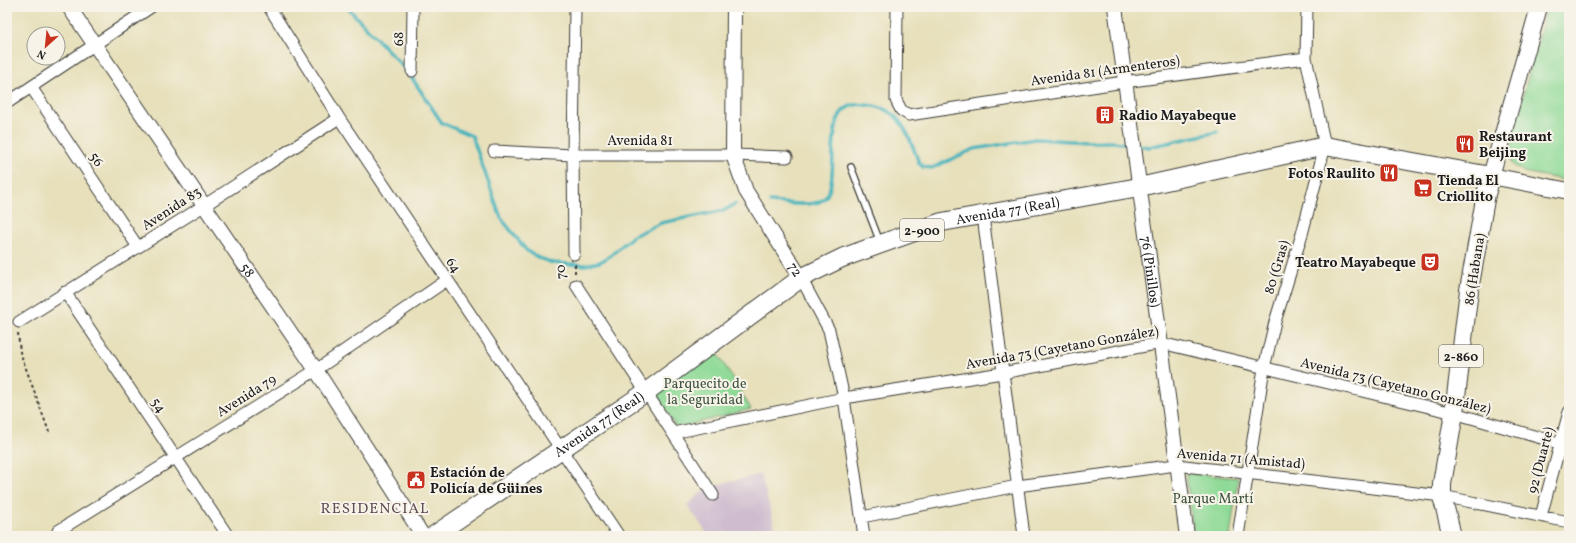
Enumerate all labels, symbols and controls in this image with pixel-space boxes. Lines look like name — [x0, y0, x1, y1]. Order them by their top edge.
north arrow — [26, 26, 66, 66]
street label: 68 — [390, 32, 409, 46]
text: N — [35, 45, 49, 62]
street label: Avenida 81 (Armenteros) — [1029, 52, 1181, 91]
building icon: Radio Mayabeque — [1094, 104, 1116, 126]
place label: Radio Mayabeque — [1119, 107, 1236, 126]
place label: Restaurant Beijing — [1479, 128, 1552, 163]
street label: Avenida 81 — [607, 132, 673, 151]
restaurant icon: Restaurant Beijing — [1454, 133, 1476, 155]
street label: 56 — [84, 149, 107, 171]
restaurant icon: Fotos Raulito — [1378, 162, 1400, 184]
place label: Fotos Raulito — [1288, 165, 1375, 184]
place label: Tienda El Criollito — [1437, 172, 1499, 207]
supermarket icon: Tienda El Criollito — [1412, 177, 1434, 199]
street label: Avenida 83 — [138, 183, 205, 236]
street label: Avenida 77 (Real) — [955, 193, 1061, 230]
road number: 2-900 — [900, 219, 944, 241]
street label: 86 (Habana) — [1460, 232, 1491, 307]
street label: 76 (Pinillos) — [1135, 235, 1164, 309]
street label: 80 (Gras) — [1260, 238, 1295, 297]
theatre icon: Teatro Mayabeque — [1419, 251, 1441, 273]
street label: 64 — [441, 254, 465, 277]
place label: Teatro Mayabeque — [1295, 254, 1416, 273]
street label: 72 — [782, 259, 806, 281]
street label: 58 — [235, 260, 258, 282]
street label: 70 — [552, 264, 571, 280]
street label: Avenida 73 (Cayetano González) — [964, 322, 1160, 375]
road number: 2-860 — [1439, 345, 1483, 367]
street label: Avenida 73 (Cayetano González) — [1298, 354, 1493, 419]
street label: Avenida 79 — [213, 370, 280, 422]
park label: Parquecito de la Seguridad — [663, 375, 747, 410]
street label: Avenida 77 (Real) — [551, 388, 648, 462]
street label: 54 — [146, 394, 170, 417]
street label: 92 (Duarte) — [1523, 425, 1559, 496]
street label: Avenida 71 (Amistad) — [1176, 444, 1306, 475]
place label: Estación de Policía de Güines — [430, 464, 543, 499]
public building icon: Estación de Policía de Güines — [405, 469, 427, 491]
park label: Parque Martí — [1173, 490, 1254, 509]
district label: RESIDENCIAL — [320, 499, 430, 520]

